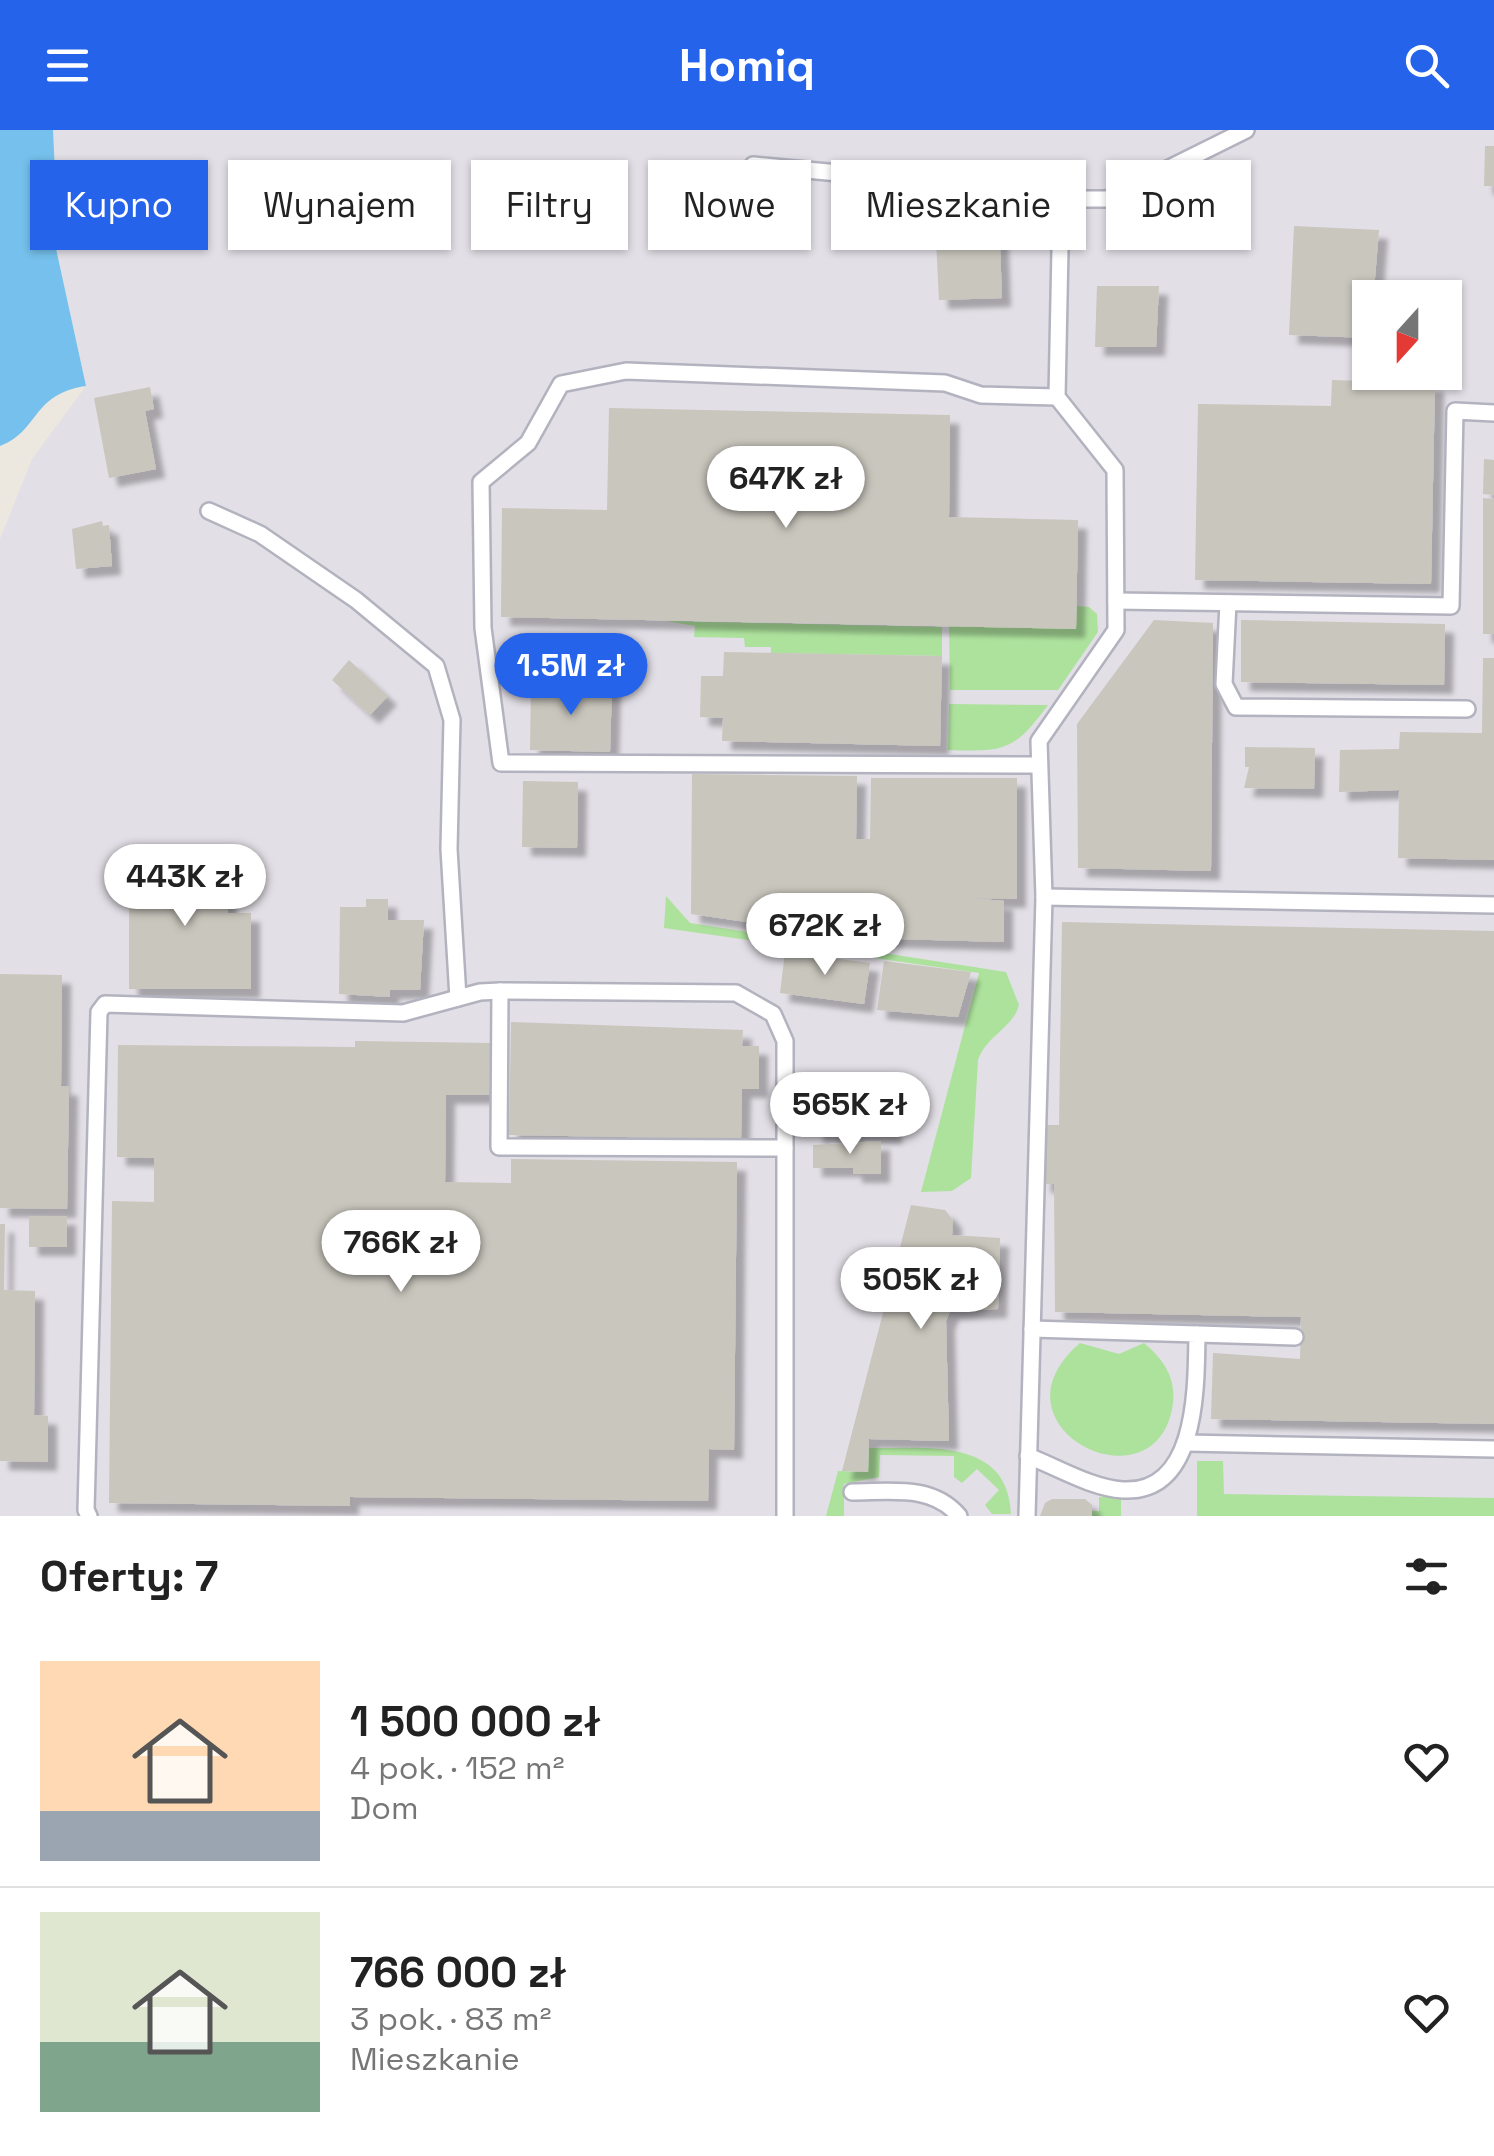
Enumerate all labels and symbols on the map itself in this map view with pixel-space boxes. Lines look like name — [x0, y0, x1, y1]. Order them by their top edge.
north arrow — [1352, 280, 1462, 390]
pin: 647K zł — [694, 446, 878, 531]
pin: 1.5M zł — [479, 633, 663, 718]
pin: 443K zł — [93, 844, 277, 929]
pin: 672K zł — [733, 893, 917, 978]
pin: 565K zł — [758, 1072, 942, 1157]
pin: 766K zł — [309, 1210, 493, 1295]
pin: 505K zł — [829, 1247, 1013, 1332]

